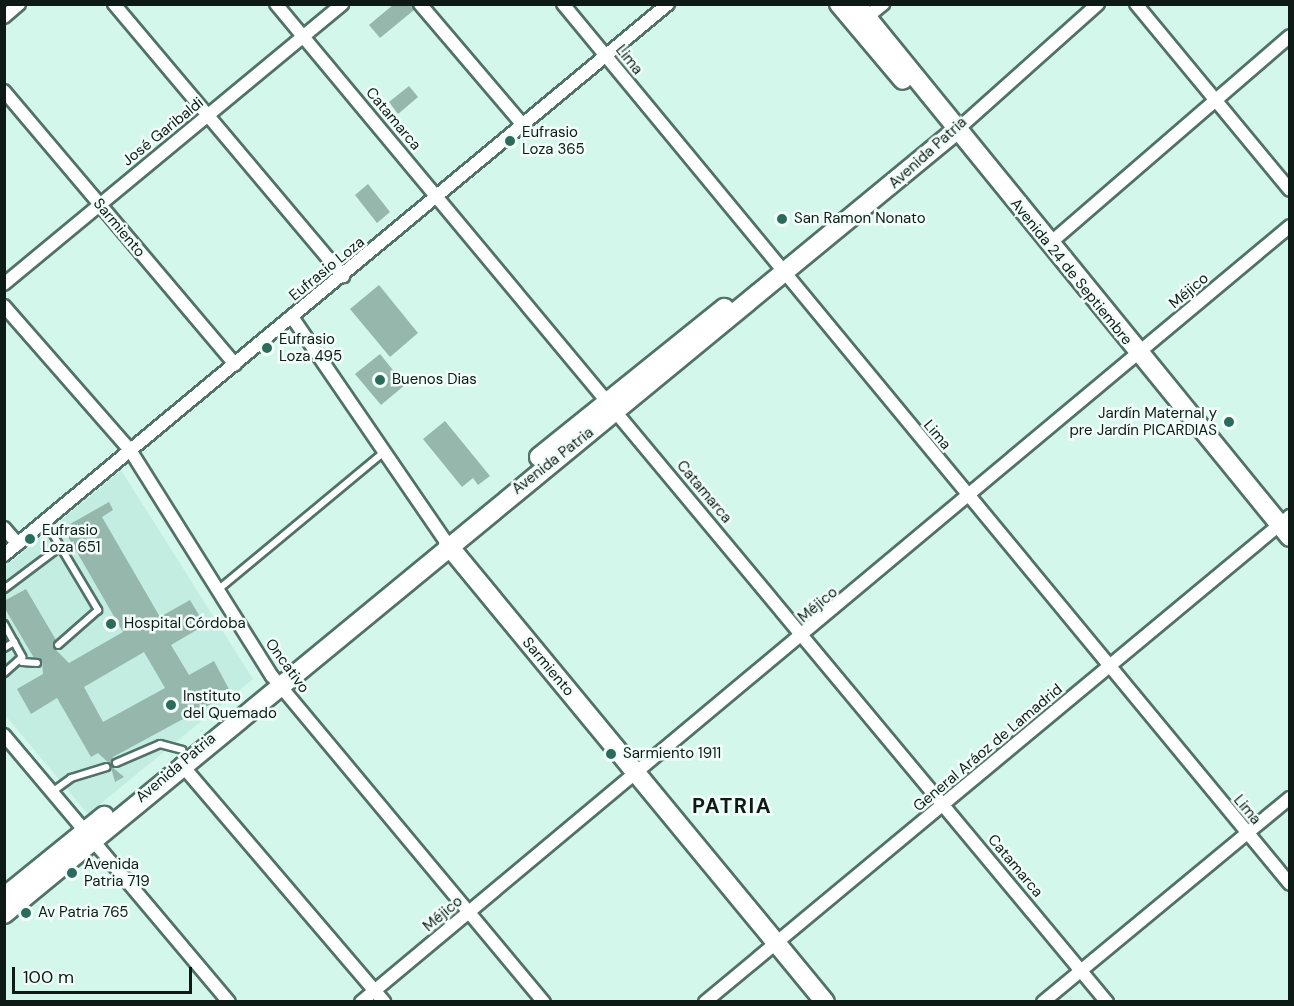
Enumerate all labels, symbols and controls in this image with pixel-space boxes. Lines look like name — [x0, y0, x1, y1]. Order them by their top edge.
street label: Lima — [612, 42, 646, 78]
street label: Catamarca — [362, 84, 424, 154]
street label: José Garibaldi — [119, 94, 207, 170]
street label: Avenida Patria — [885, 113, 971, 193]
place label: Eufrasio Loza 365 — [522, 123, 585, 158]
marker: Eufrasio Loza 365 — [503, 134, 517, 148]
street label: Sarmiento — [89, 195, 149, 261]
street label: Avenida 24 de Septiembre — [1006, 195, 1136, 349]
place label: San Ramon Nonato — [794, 210, 926, 228]
marker: San Ramon Nonato — [775, 212, 789, 226]
street label: Eufrasio Loza — [286, 233, 368, 305]
street label: Méjico — [1166, 269, 1212, 313]
place label: Eufrasio Loza 495 — [279, 330, 342, 365]
marker: Eufrasio Loza 495 — [260, 341, 274, 355]
place label: Buenos Dias — [392, 371, 477, 389]
marker: Buenos Dias — [373, 373, 387, 387]
place label: Jardín Maternal y pre Jardín PICARDIAS — [1069, 404, 1217, 439]
marker: Jardín Maternal y pre Jardín PICARDIAS — [1222, 415, 1236, 429]
street label: Lima — [919, 417, 955, 453]
street label: Avenida Patria — [509, 424, 597, 498]
street label: Catamarca — [673, 457, 735, 527]
place label: Eufrasio Loza 651 — [42, 521, 100, 556]
marker: Eufrasio Loza 651 — [23, 532, 37, 546]
street label: Méjico — [795, 583, 841, 627]
marker: Hospital Córdoba — [102, 615, 120, 633]
place label: Hospital Córdoba — [124, 615, 246, 633]
street label: Sarmiento — [518, 634, 578, 700]
street label: Oncativo — [261, 635, 313, 697]
street label: General Aráoz de Lamadrid — [910, 680, 1066, 816]
place label: Instituto del Quemado — [183, 687, 277, 722]
marker: Instituto del Quemado — [164, 698, 178, 712]
street label: Avenida Patria — [132, 729, 220, 807]
place label: Sarmiento 1911 — [623, 745, 721, 763]
marker: Sarmiento 1911 — [604, 747, 618, 761]
street label: Lima — [1229, 792, 1265, 828]
district label: PATRIA — [692, 793, 772, 819]
street label: Catamarca — [984, 831, 1046, 901]
place label: Avenida Patria 719 — [84, 855, 150, 890]
marker: Avenida Patria 719 — [65, 866, 79, 880]
street label: Méjico — [420, 892, 466, 936]
place label: Av Patria 765 — [38, 904, 128, 922]
marker: Av Patria 765 — [19, 906, 33, 920]
scale bar — [15, 955, 195, 993]
text: 100 m — [23, 965, 74, 989]

